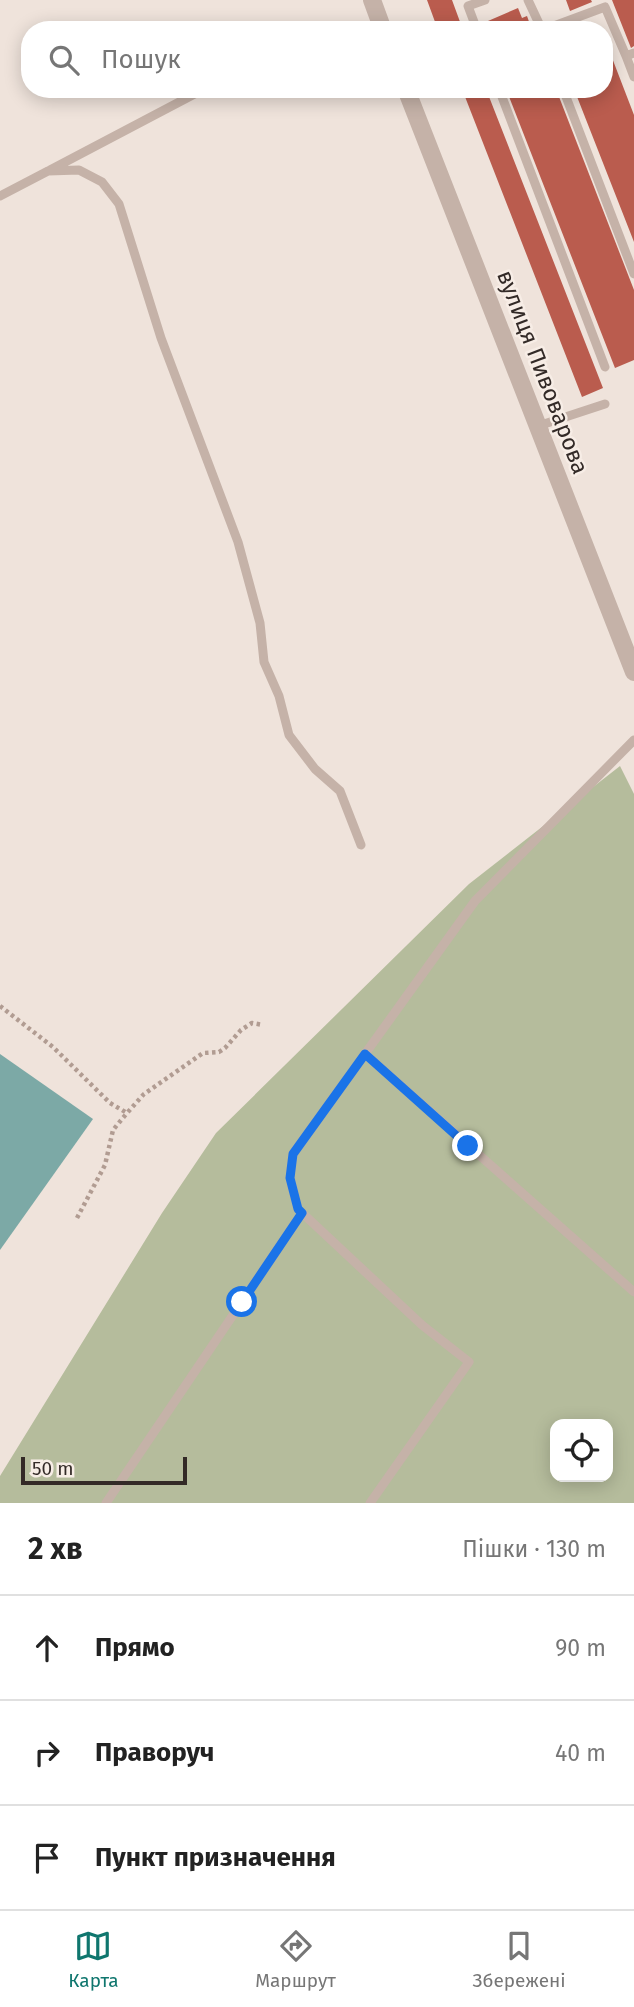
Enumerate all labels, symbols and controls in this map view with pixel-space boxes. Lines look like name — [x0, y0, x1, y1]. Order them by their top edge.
search box — [21, 21, 613, 98]
icon: search — [45, 41, 83, 79]
text: Пошук — [101, 44, 181, 75]
street label: вулиця Пивоварова — [491, 266, 595, 478]
route end — [452, 1130, 483, 1161]
route start — [226, 1286, 257, 1317]
map controls — [550, 1419, 613, 1482]
button: locate — [550, 1419, 613, 1482]
scale bar — [21, 1454, 187, 1486]
text: 50 m — [32, 1457, 73, 1480]
text: 2 хв — [28, 1531, 83, 1567]
text: Пішки · 130 m — [462, 1535, 606, 1563]
icon: ahead — [28, 1629, 66, 1667]
text: Прямо — [95, 1632, 175, 1663]
text: 90 m — [555, 1634, 606, 1662]
icon: right — [28, 1734, 66, 1772]
text: Праворуч — [95, 1737, 214, 1768]
text: 40 m — [555, 1739, 606, 1767]
icon: arrive — [28, 1839, 66, 1877]
text: Пункт призначення — [95, 1842, 336, 1873]
tab: Карта — [68, 1927, 119, 1992]
tab: Маршрут — [255, 1927, 336, 1992]
tab: Збережені — [473, 1927, 566, 1992]

